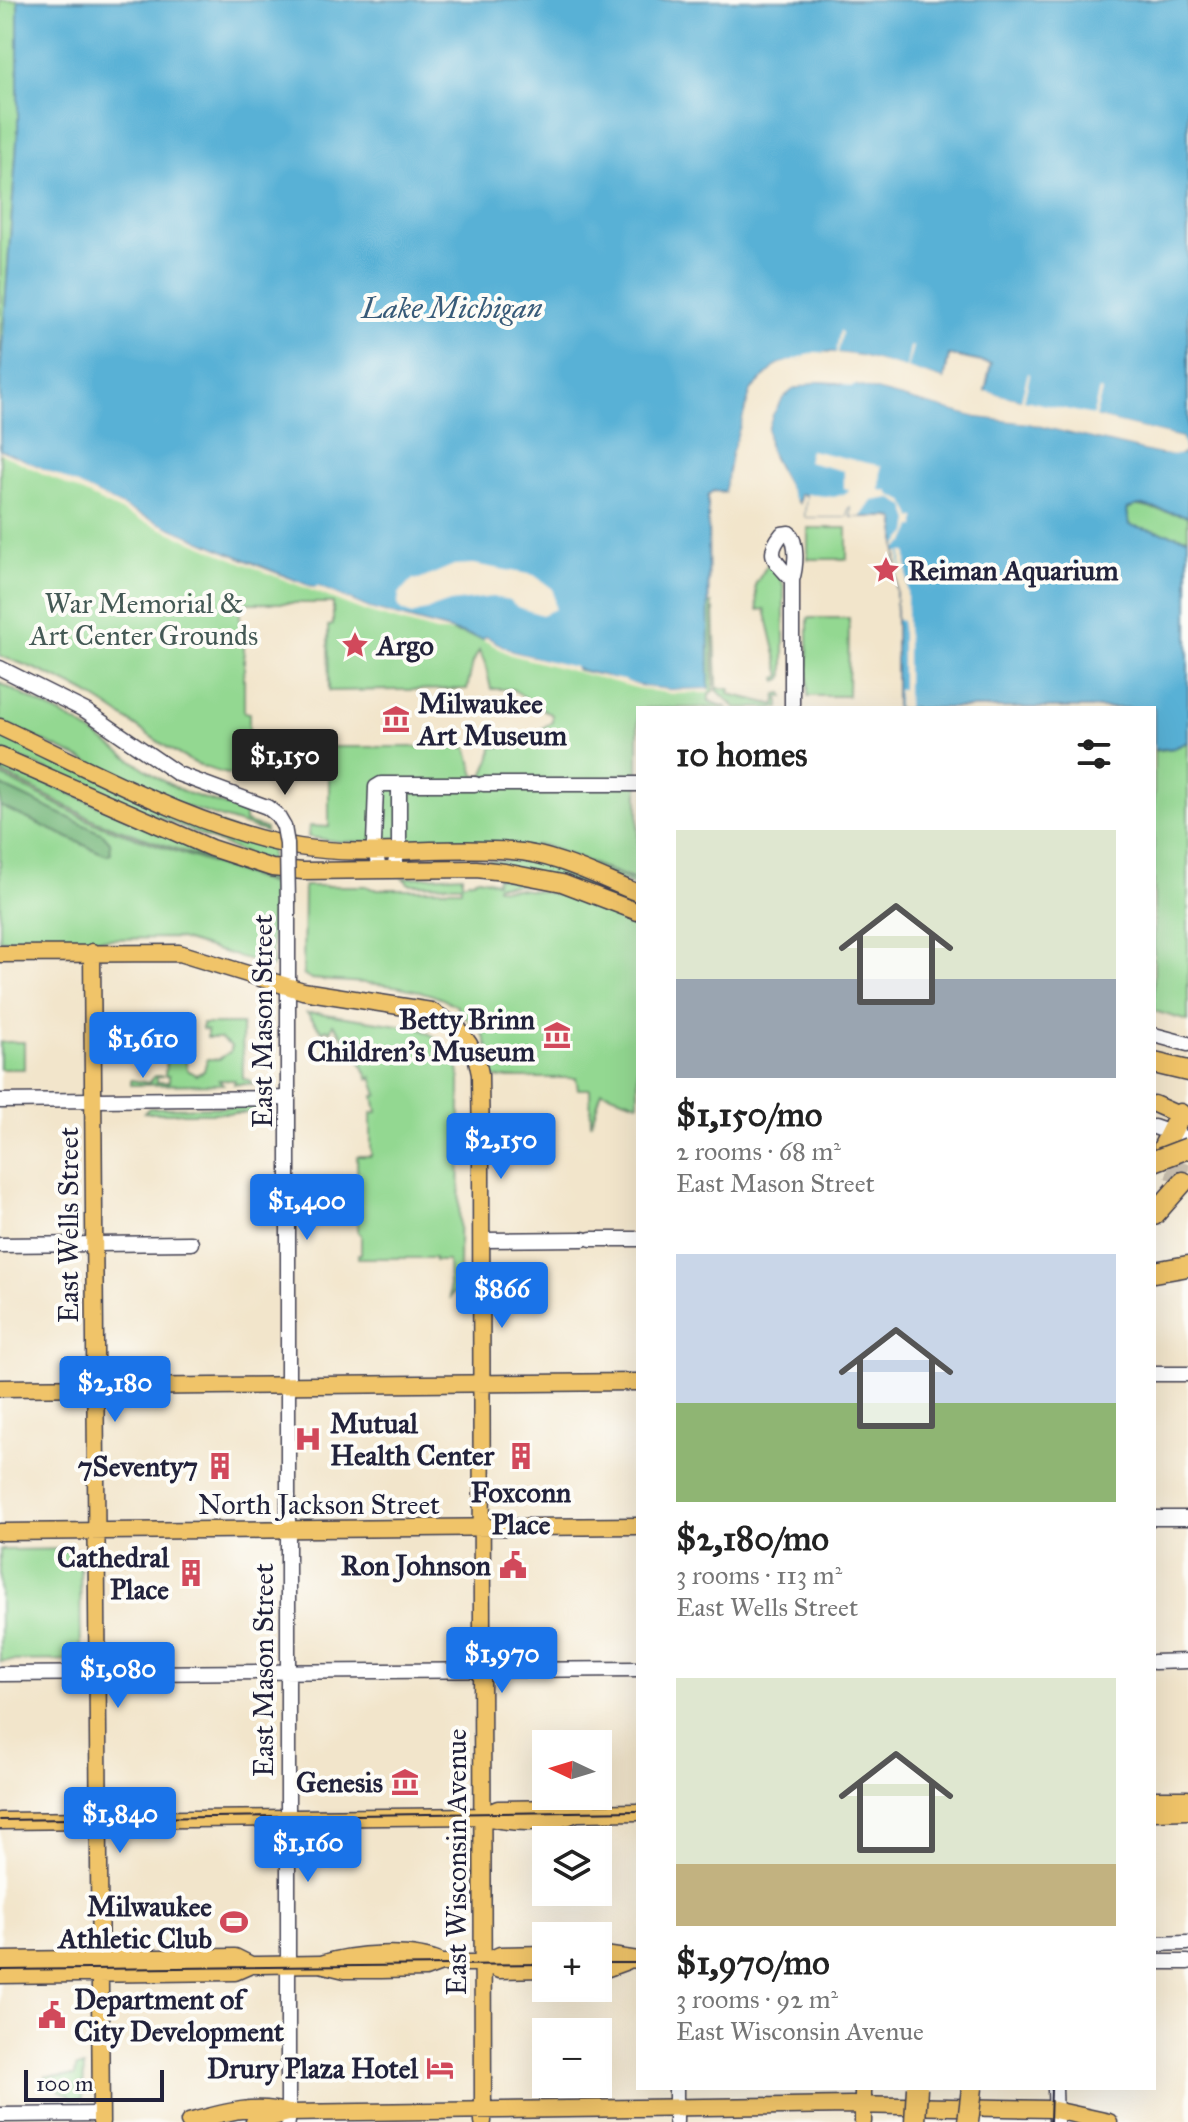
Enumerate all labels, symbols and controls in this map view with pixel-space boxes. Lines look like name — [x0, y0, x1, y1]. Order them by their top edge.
water label: Lake Michigan — [360, 290, 543, 326]
place label: Reiman Aquarium — [908, 553, 1119, 588]
place icon: Reiman Aquarium — [871, 555, 901, 585]
park label: War Memorial & Art Center Grounds — [29, 586, 258, 653]
place label: Argo — [375, 628, 434, 663]
place icon: Argo — [340, 630, 370, 660]
place label: Milwaukee Art Museum — [416, 686, 568, 753]
museum icon: Milwaukee Art Museum — [381, 704, 411, 734]
pin: $1,150 — [220, 729, 350, 797]
icon: filters — [1072, 732, 1116, 776]
text: 10 homes — [676, 734, 807, 775]
text: $1,150 — [250, 739, 320, 771]
icon: home — [824, 882, 968, 1026]
street label: East Mason Street — [245, 914, 280, 1128]
place label: Betty Brinn Children's Museum — [307, 1002, 535, 1069]
pin: $1,610 — [78, 1012, 208, 1080]
museum icon: Betty Brinn Children's Museum — [542, 1020, 572, 1050]
text: $1,610 — [107, 1022, 179, 1054]
text: $1,150/mo — [676, 1094, 822, 1135]
pin: $2,150 — [436, 1113, 566, 1181]
text: $2,150 — [465, 1123, 538, 1155]
street label: East Wells Street — [51, 1127, 86, 1323]
text: 2 rooms · 68 m² — [676, 1135, 841, 1167]
text: East Mason Street — [676, 1167, 875, 1199]
pin: $1,400 — [242, 1174, 372, 1242]
text: $1,400 — [268, 1184, 346, 1216]
pin: $866 — [455, 1262, 549, 1330]
text: $866 — [474, 1272, 530, 1304]
icon: home — [824, 1306, 968, 1450]
pin: $2,180 — [50, 1356, 180, 1424]
text: $2,180 — [78, 1366, 152, 1398]
place label: Mutual Health Center — [330, 1406, 495, 1473]
hospital icon: Mutual Health Center — [293, 1424, 323, 1454]
building icon: Foxconn Place — [506, 1441, 536, 1471]
place label: 7Seventy7 — [78, 1449, 198, 1484]
building icon: 7Seventy7 — [205, 1451, 235, 1481]
place label: Foxconn Place — [471, 1475, 571, 1542]
street label: North Jackson Street — [198, 1487, 440, 1522]
text: $2,180/mo — [676, 1518, 829, 1559]
place label: Cathedral Place — [57, 1540, 169, 1607]
place label: Ron Johnson — [341, 1548, 491, 1583]
public building icon: Ron Johnson — [498, 1550, 528, 1580]
building icon: Cathedral Place — [176, 1558, 206, 1588]
text: 3 rooms · 113 m² — [676, 1559, 842, 1591]
street label: East Mason Street — [246, 1563, 281, 1777]
text: East Wells Street — [676, 1591, 858, 1623]
pin: $1,970 — [437, 1627, 567, 1695]
text: $1,970 — [464, 1637, 540, 1669]
pin: $1,080 — [53, 1642, 183, 1710]
text: $1,080 — [80, 1652, 156, 1684]
street label: East Wisconsin Avenue — [439, 1729, 474, 1995]
north arrow — [532, 1730, 612, 1810]
map controls — [532, 1730, 612, 2098]
icon: home — [824, 1730, 968, 1874]
place label: Genesis — [296, 1765, 383, 1800]
museum icon: Genesis — [390, 1767, 420, 1797]
pin: $1,840 — [55, 1787, 185, 1855]
text: $1,840 — [82, 1797, 158, 1829]
pin: $1,160 — [243, 1816, 373, 1884]
text: $1,160 — [272, 1826, 344, 1858]
button: layers — [532, 1826, 612, 1906]
place label: Milwaukee Athletic Club — [56, 1889, 212, 1956]
sports icon: Milwaukee Athletic Club — [219, 1907, 249, 1937]
button: + — [532, 1922, 612, 2002]
text: $1,970/mo — [676, 1942, 830, 1983]
place label: Department of City Development — [74, 1982, 284, 2049]
text: 3 rooms · 92 m² — [676, 1983, 838, 2015]
public building icon: Department of City Development — [37, 2000, 67, 2030]
text: East Wisconsin Avenue — [676, 2015, 924, 2047]
button: − — [532, 2018, 612, 2098]
place label: Drury Plaza Hotel — [207, 2051, 418, 2086]
hotel icon: Drury Plaza Hotel — [425, 2053, 455, 2083]
scale bar — [24, 2066, 164, 2102]
text: 100 m — [36, 2070, 93, 2097]

